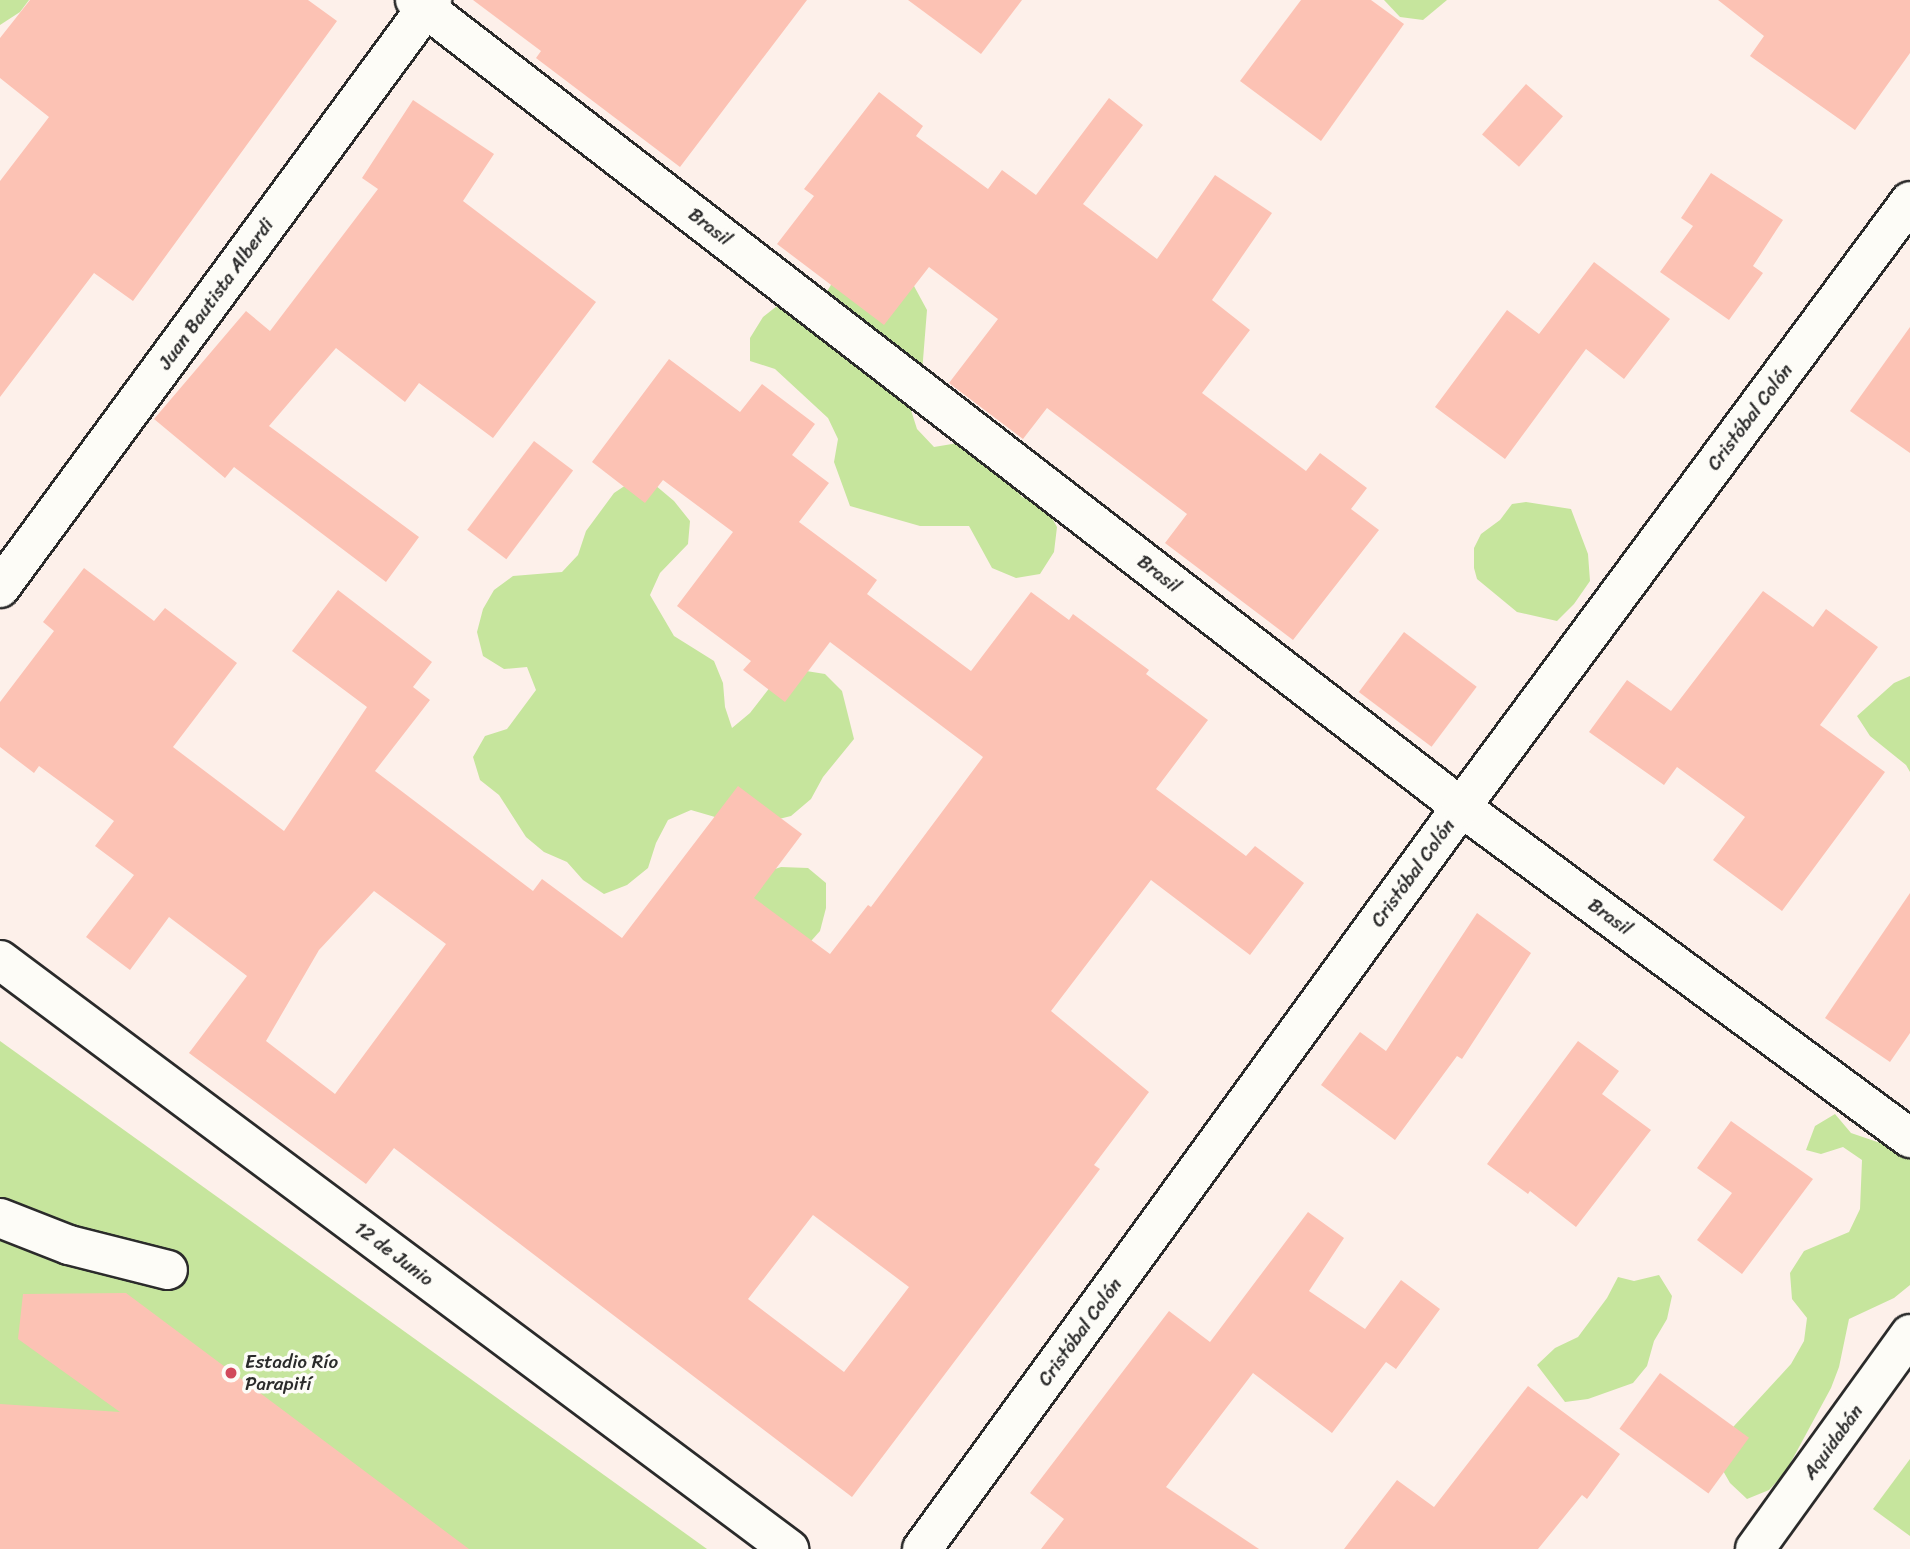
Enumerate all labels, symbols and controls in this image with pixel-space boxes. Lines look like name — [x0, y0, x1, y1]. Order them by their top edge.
street label: Brasil — [684, 203, 736, 251]
street label: Juan Bautista Alberdi — [154, 214, 278, 374]
street label: Cristóbal Colón — [1702, 359, 1798, 475]
street label: Brasil — [1133, 550, 1185, 598]
street label: Cristóbal Colón — [1366, 814, 1460, 932]
street label: Brasil — [1584, 893, 1636, 941]
street label: 12 de Junio — [350, 1217, 438, 1291]
street label: Cristóbal Colón — [1033, 1273, 1127, 1391]
place label: Estadio Río Parapití — [245, 1351, 338, 1395]
marker: Estadio Río Parapití — [223, 1365, 239, 1381]
street label: Aquidabán — [1798, 1400, 1868, 1484]

